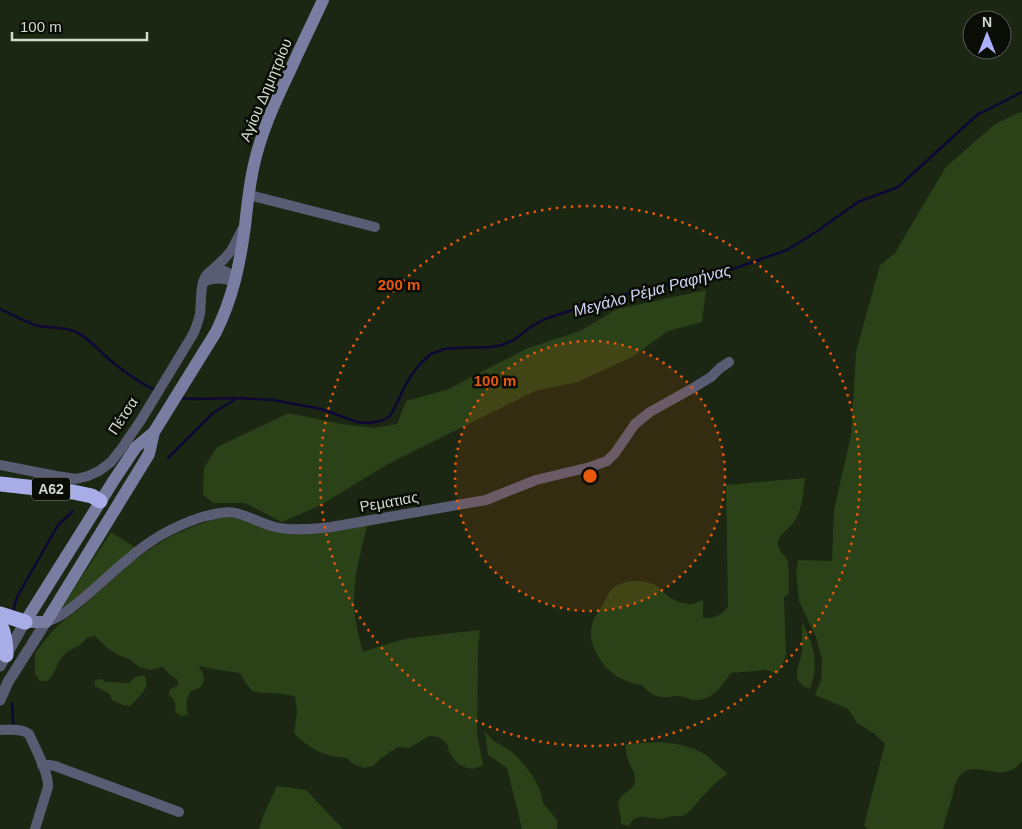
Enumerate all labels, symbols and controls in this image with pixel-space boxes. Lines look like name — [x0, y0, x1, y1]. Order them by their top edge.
scale bar — [12, 10, 148, 42]
north arrow — [962, 10, 1012, 60]
text: N — [982, 14, 992, 30]
text: 100 m — [20, 18, 62, 35]
street label: Αγίου Δημητρίου — [236, 36, 295, 144]
water label: Μεγάλο Ρέμα Ραφήνας — [571, 261, 733, 320]
text: 200 m — [378, 276, 420, 293]
text: 100 m — [474, 372, 516, 389]
street label: Πέτσα — [104, 394, 141, 438]
centre of rings — [581, 467, 599, 485]
road number: Α62 — [32, 478, 70, 500]
street label: Ρεματιας — [358, 488, 420, 515]

